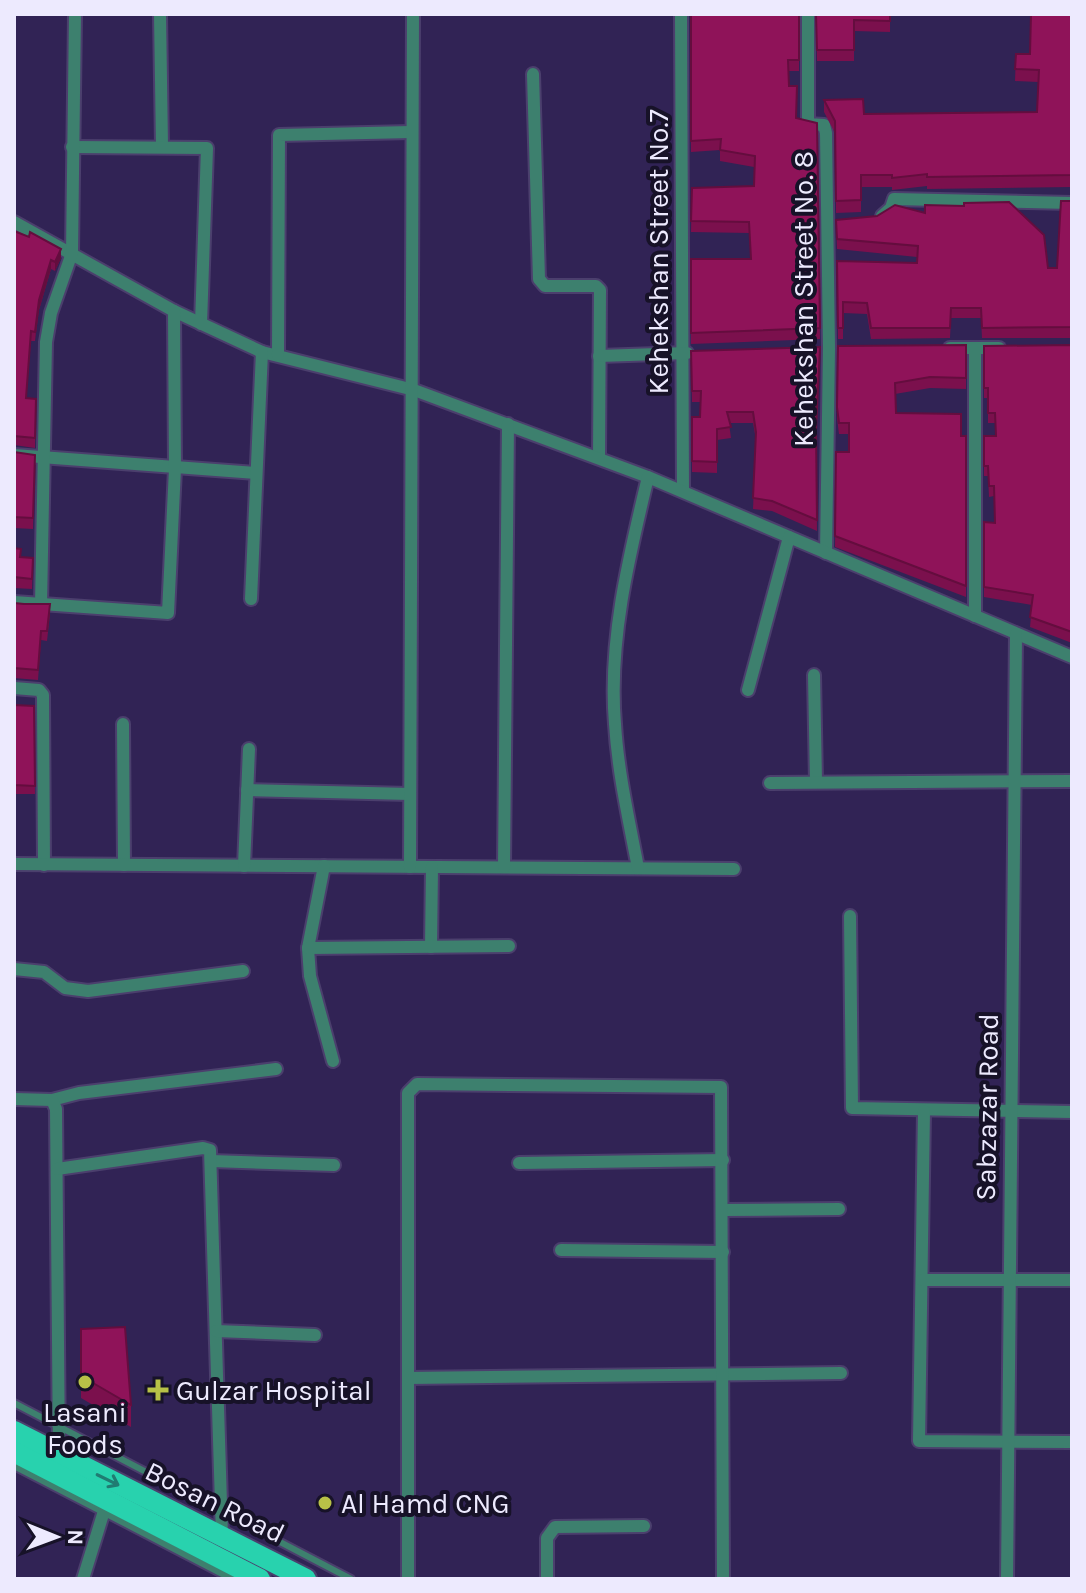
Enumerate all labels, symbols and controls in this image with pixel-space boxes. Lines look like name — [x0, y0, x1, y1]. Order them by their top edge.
street label: Kehekshan Street No.7 — [642, 109, 675, 395]
street label: Kehekshan Street No. 8 — [787, 151, 820, 447]
street label: Sabzazar Road — [969, 1013, 1005, 1201]
marker: Lasani Foods — [76, 1373, 94, 1391]
place label: Gulzar Hospital — [176, 1374, 372, 1407]
marker: Gulzar Hospital — [147, 1379, 169, 1401]
place label: Lasani Foods — [43, 1396, 127, 1461]
street label: Bosan Road — [140, 1454, 290, 1550]
one-way arrow — [95, 1473, 119, 1489]
place label: Al Hamd CNG — [341, 1487, 510, 1520]
marker: Al Hamd CNG — [316, 1494, 334, 1512]
north arrow — [16, 1497, 96, 1577]
text: N — [62, 1529, 88, 1545]

